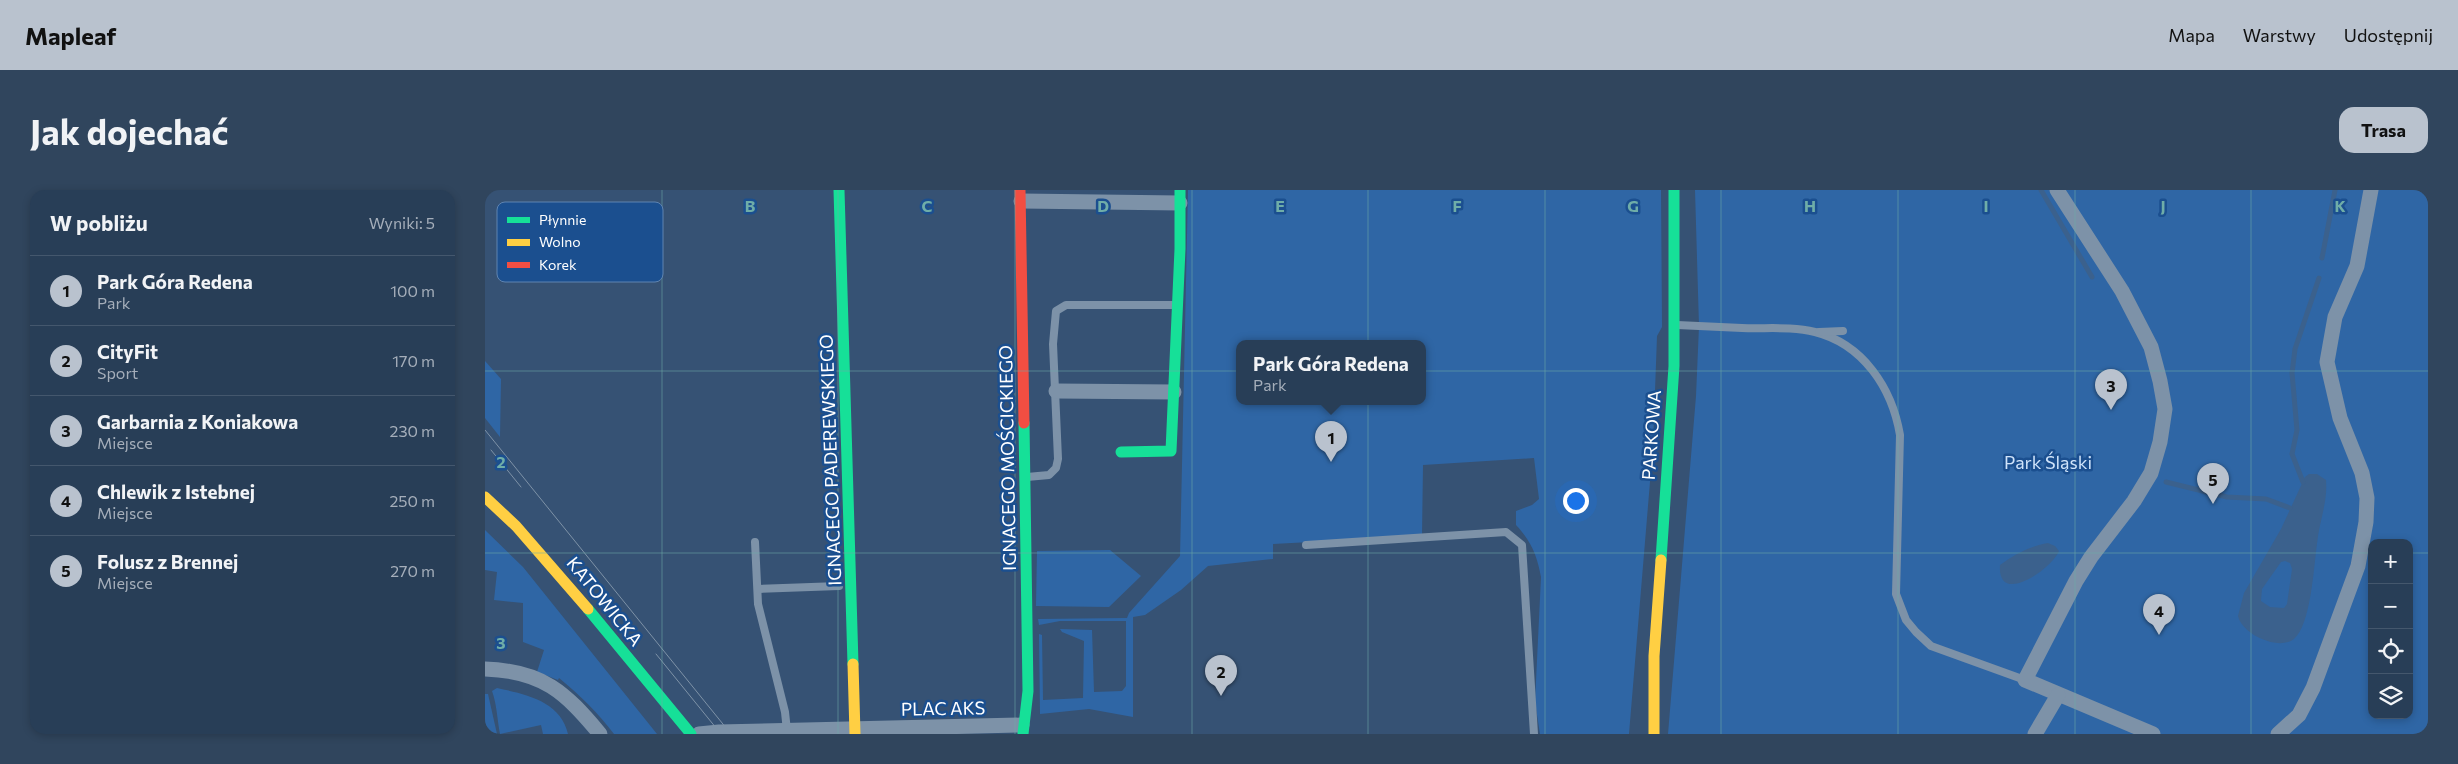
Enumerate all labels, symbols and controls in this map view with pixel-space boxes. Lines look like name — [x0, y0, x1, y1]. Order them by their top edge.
text: Mapleaf — [25, 21, 116, 50]
text: Mapa — [2168, 24, 2215, 46]
text: Warstwy — [2243, 24, 2316, 46]
text: Udostępnij — [2344, 24, 2433, 46]
button: Trasa — [2339, 107, 2428, 153]
text: Jak dojechać — [30, 109, 229, 152]
text: B — [745, 196, 756, 215]
text: C — [922, 196, 933, 215]
text: D — [1097, 196, 1109, 215]
text: E — [1275, 196, 1285, 215]
text: F — [1452, 196, 1462, 215]
text: G — [1627, 196, 1639, 215]
text: H — [1804, 196, 1816, 215]
text: I — [1983, 196, 1989, 215]
text: J — [2160, 196, 2166, 215]
text: K — [2334, 196, 2346, 215]
legend — [497, 202, 663, 282]
text: W pobliżu — [50, 210, 148, 235]
text: Płynnie — [539, 211, 586, 228]
text: Wyniki: 5 — [369, 213, 435, 232]
text: Wolno — [539, 233, 581, 250]
text: Korek — [539, 256, 577, 273]
text: Park Góra Redena — [97, 270, 253, 293]
text: 1 — [62, 281, 70, 300]
text: 100 m — [390, 281, 435, 300]
text: Park — [97, 293, 130, 312]
street label: IGNACEGO PADEREWSKIEGO — [815, 334, 845, 586]
text: CityFit — [97, 340, 158, 363]
popup — [1236, 340, 1426, 405]
street label: IGNACEGO MOŚCICKIEGO — [994, 345, 1020, 571]
text: 2 — [61, 351, 71, 370]
text: 170 m — [392, 351, 435, 370]
text: Park Góra Redena — [1253, 352, 1409, 375]
text: Sport — [97, 363, 138, 382]
pin: 3 — [2095, 369, 2127, 410]
text: Park — [1253, 375, 1287, 394]
street label: PARKOWA — [1637, 389, 1665, 481]
text: Garbarnia z Koniakowa — [97, 410, 298, 433]
text: 3 — [61, 421, 71, 440]
text: 230 m — [390, 421, 435, 440]
pin: 1 — [1315, 421, 1347, 462]
text: Miejsce — [97, 433, 153, 452]
park label: Park Śląski — [2004, 451, 2092, 473]
text: 2 — [496, 452, 506, 471]
pin: 5 — [2197, 463, 2229, 504]
text: Chlewik z Istebnej — [97, 480, 255, 503]
your location — [1563, 488, 1589, 514]
text: 4 — [61, 491, 71, 510]
text: 250 m — [389, 491, 435, 510]
text: Miejsce — [97, 503, 153, 522]
map controls — [2368, 539, 2413, 719]
button: + — [2368, 539, 2413, 584]
text: Folusz z Brennej — [97, 550, 238, 573]
street label: KATOWICKA — [562, 552, 648, 650]
text: 5 — [61, 561, 71, 580]
text: 270 m — [390, 561, 435, 580]
text: Miejsce — [97, 573, 153, 592]
button: − — [2368, 584, 2413, 629]
pin: 4 — [2143, 594, 2175, 635]
button: locate — [2368, 629, 2413, 674]
text: 3 — [496, 633, 506, 652]
pin: 2 — [1205, 655, 1237, 696]
button: layers — [2368, 674, 2413, 719]
street label: PLAC AKS — [901, 696, 985, 720]

